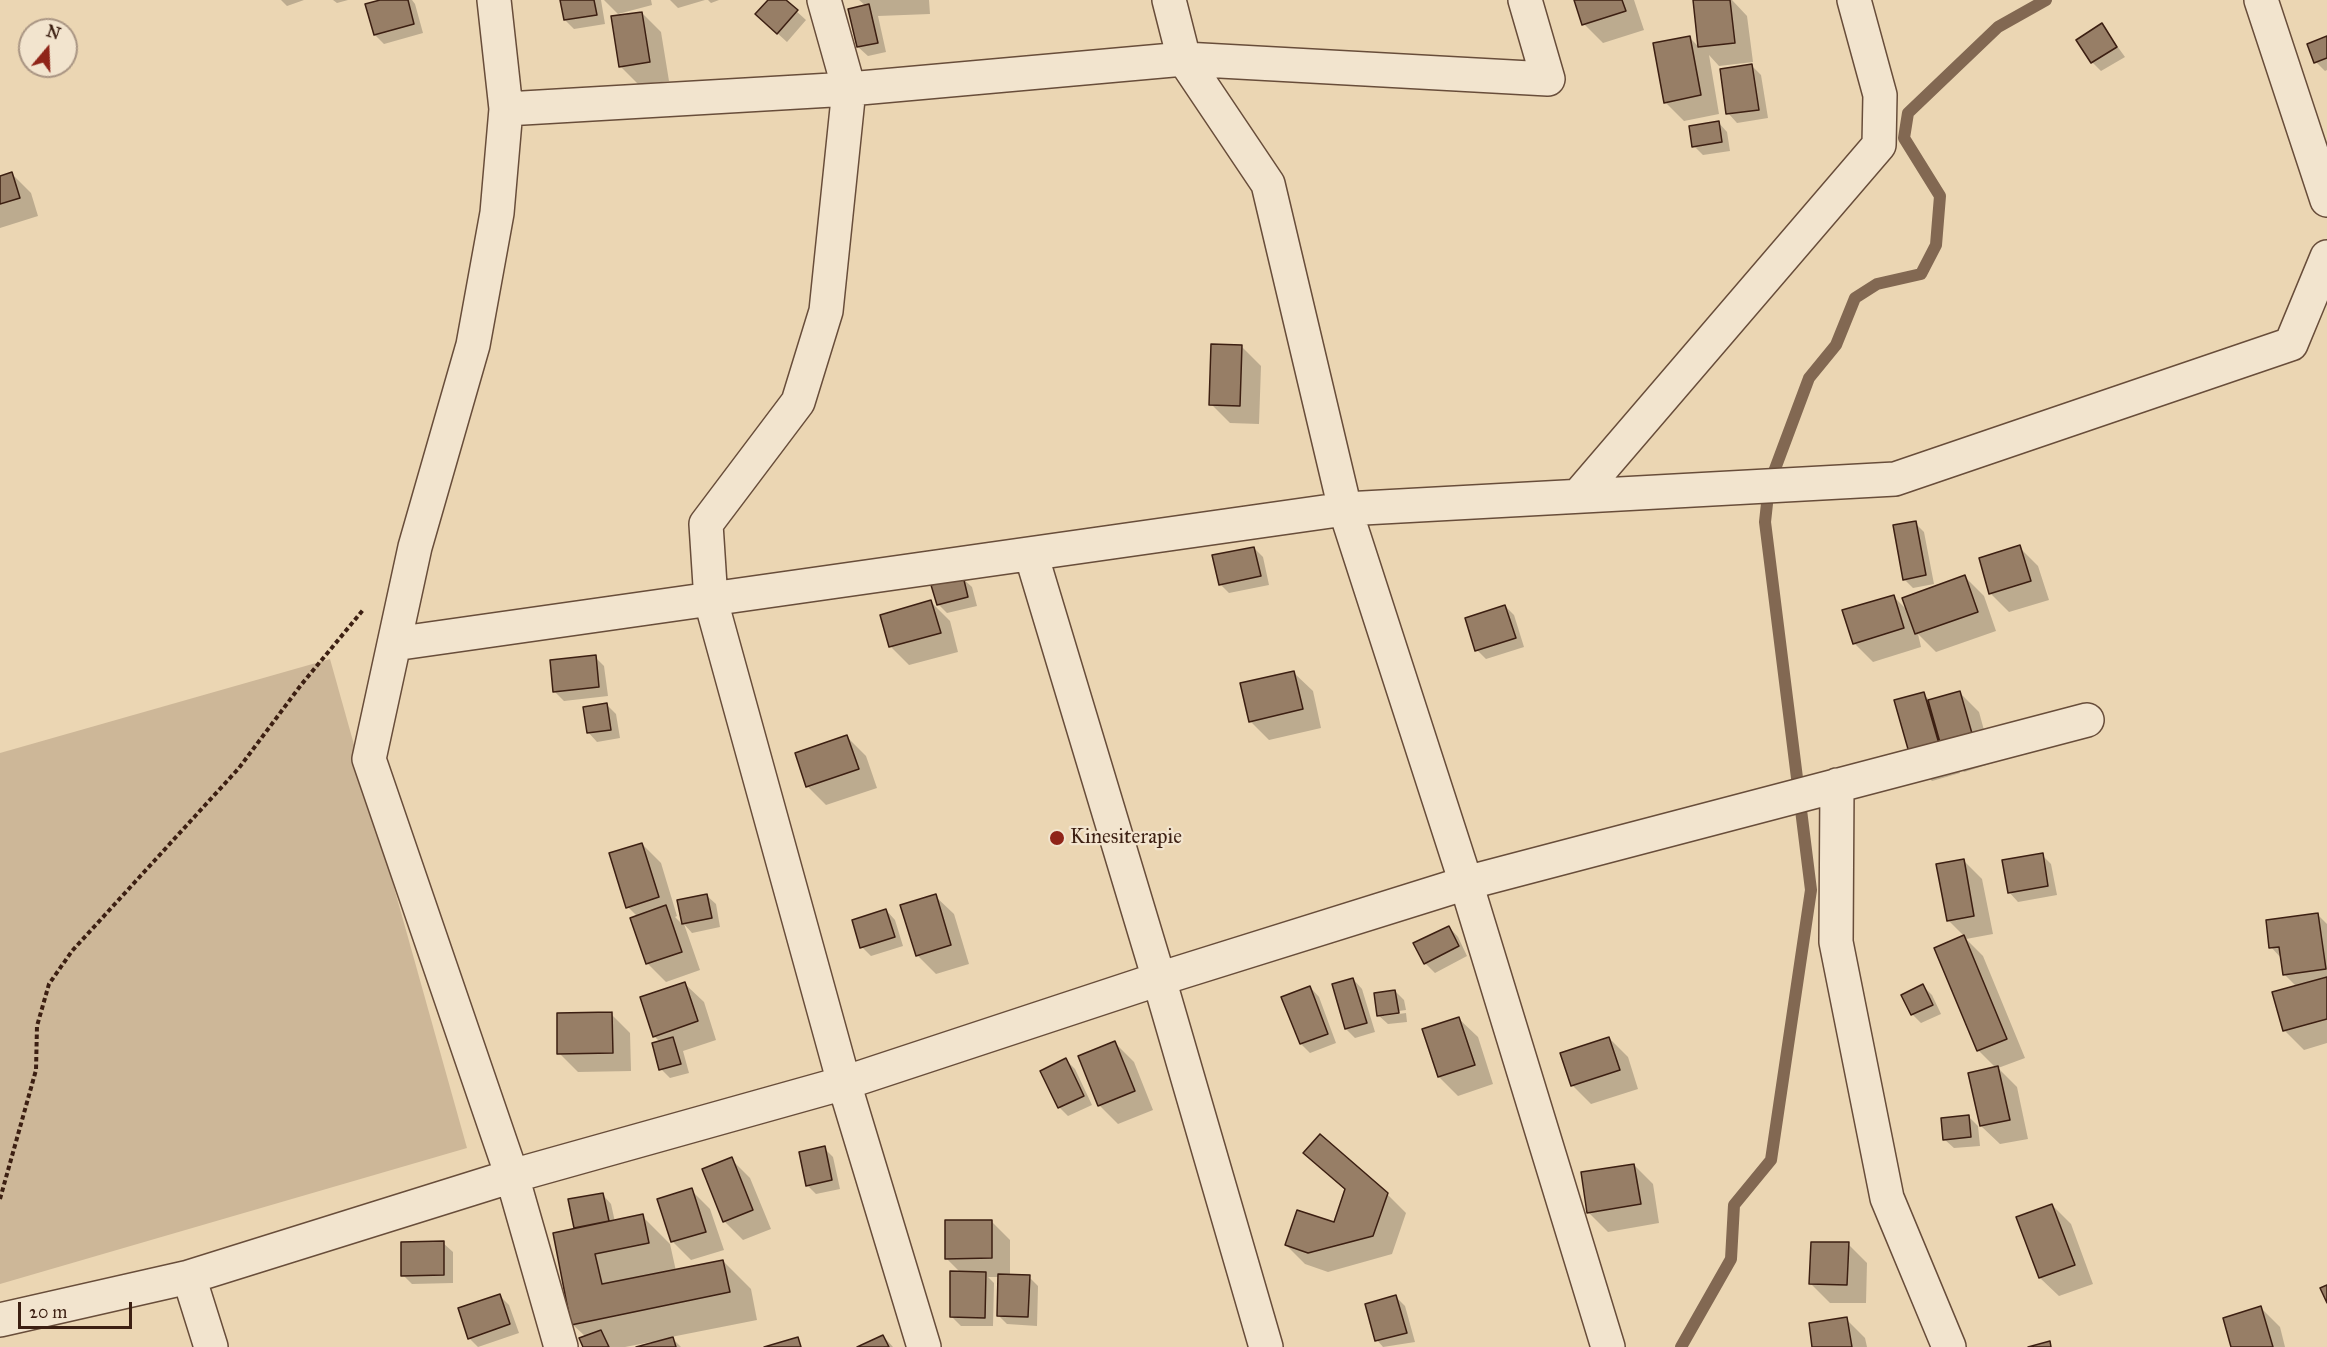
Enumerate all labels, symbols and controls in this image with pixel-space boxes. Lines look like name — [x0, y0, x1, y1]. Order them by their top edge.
north arrow — [18, 18, 78, 78]
text: N — [44, 21, 63, 44]
place label: Kinesiterapie — [1070, 825, 1182, 851]
marker: Kinesiterapie — [1048, 829, 1066, 847]
scale bar — [21, 1290, 135, 1328]
text: 20 m — [29, 1301, 67, 1323]

